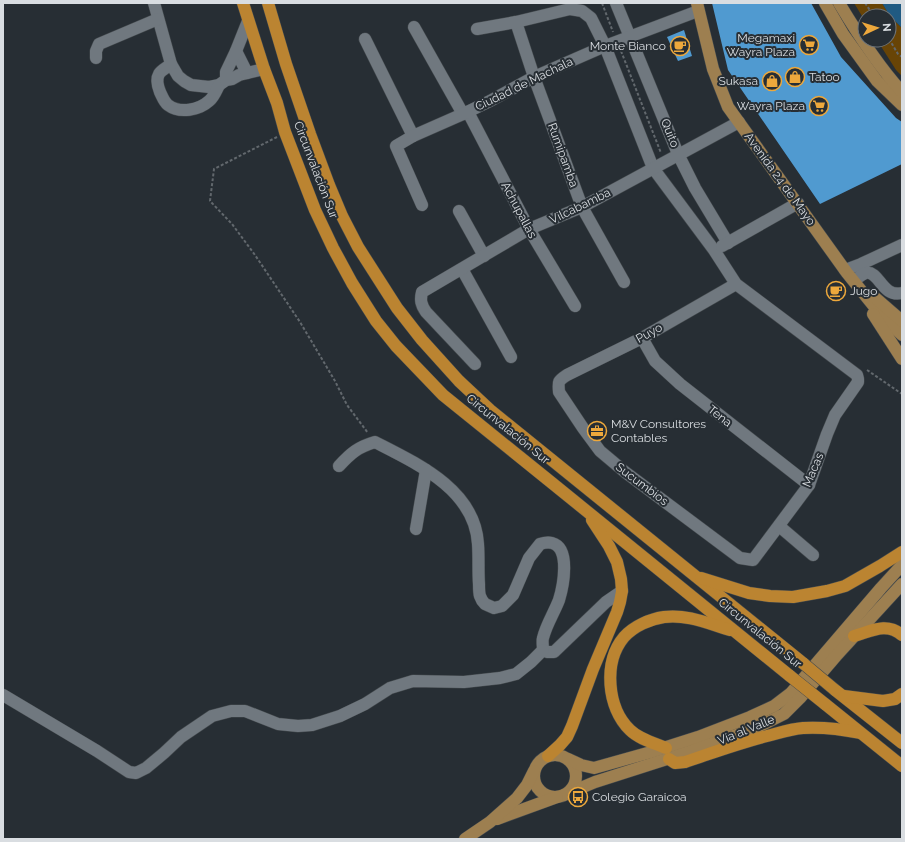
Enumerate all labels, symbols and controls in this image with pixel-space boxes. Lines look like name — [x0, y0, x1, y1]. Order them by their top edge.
north arrow — [857, 8, 897, 48]
text: N — [880, 23, 893, 32]
place label: Megamaxi Wayra Plaza — [727, 31, 795, 59]
supermarket icon: Megamaxi Wayra Plaza — [798, 34, 820, 56]
cafe icon: Monte Bianco — [669, 35, 691, 57]
place label: Monte Bianco — [590, 39, 666, 53]
street label: Ciudad de Machala — [473, 54, 575, 114]
shop icon: Tatoo — [784, 66, 806, 88]
shop icon: Sukasa — [761, 70, 783, 92]
place label: Tatoo — [809, 70, 840, 84]
place label: Sukasa — [718, 74, 758, 88]
supermarket icon: Wayra Plaza — [808, 95, 830, 117]
place label: Wayra Plaza — [737, 99, 805, 113]
street label: Quito — [658, 117, 682, 149]
street label: Circunvalación Sur — [291, 119, 341, 221]
street label: Rumipamba — [545, 121, 581, 189]
street label: Avenida 24 de Mayo — [742, 130, 818, 228]
street label: Achupallas — [498, 180, 540, 241]
street label: Vilcabamba — [547, 185, 613, 227]
cafe icon: Jugo — [825, 280, 847, 302]
place label: Jugo — [850, 284, 877, 298]
street label: Puyo — [633, 320, 665, 346]
street label: Circunvalación Sur — [464, 391, 553, 467]
street label: Tena — [705, 402, 735, 430]
place label: M&V Consultores Contables — [611, 417, 706, 445]
office icon: M&V Consultores Contables — [586, 420, 608, 442]
street label: Macas — [800, 451, 827, 489]
street label: Sucumbios — [613, 460, 671, 508]
street label: Circunvalación Sur — [716, 595, 805, 671]
street label: Vía al Valle — [716, 712, 776, 748]
bus stop icon: Colegio Garaicoa — [567, 786, 589, 808]
place label: Colegio Garaicoa — [592, 790, 687, 804]

